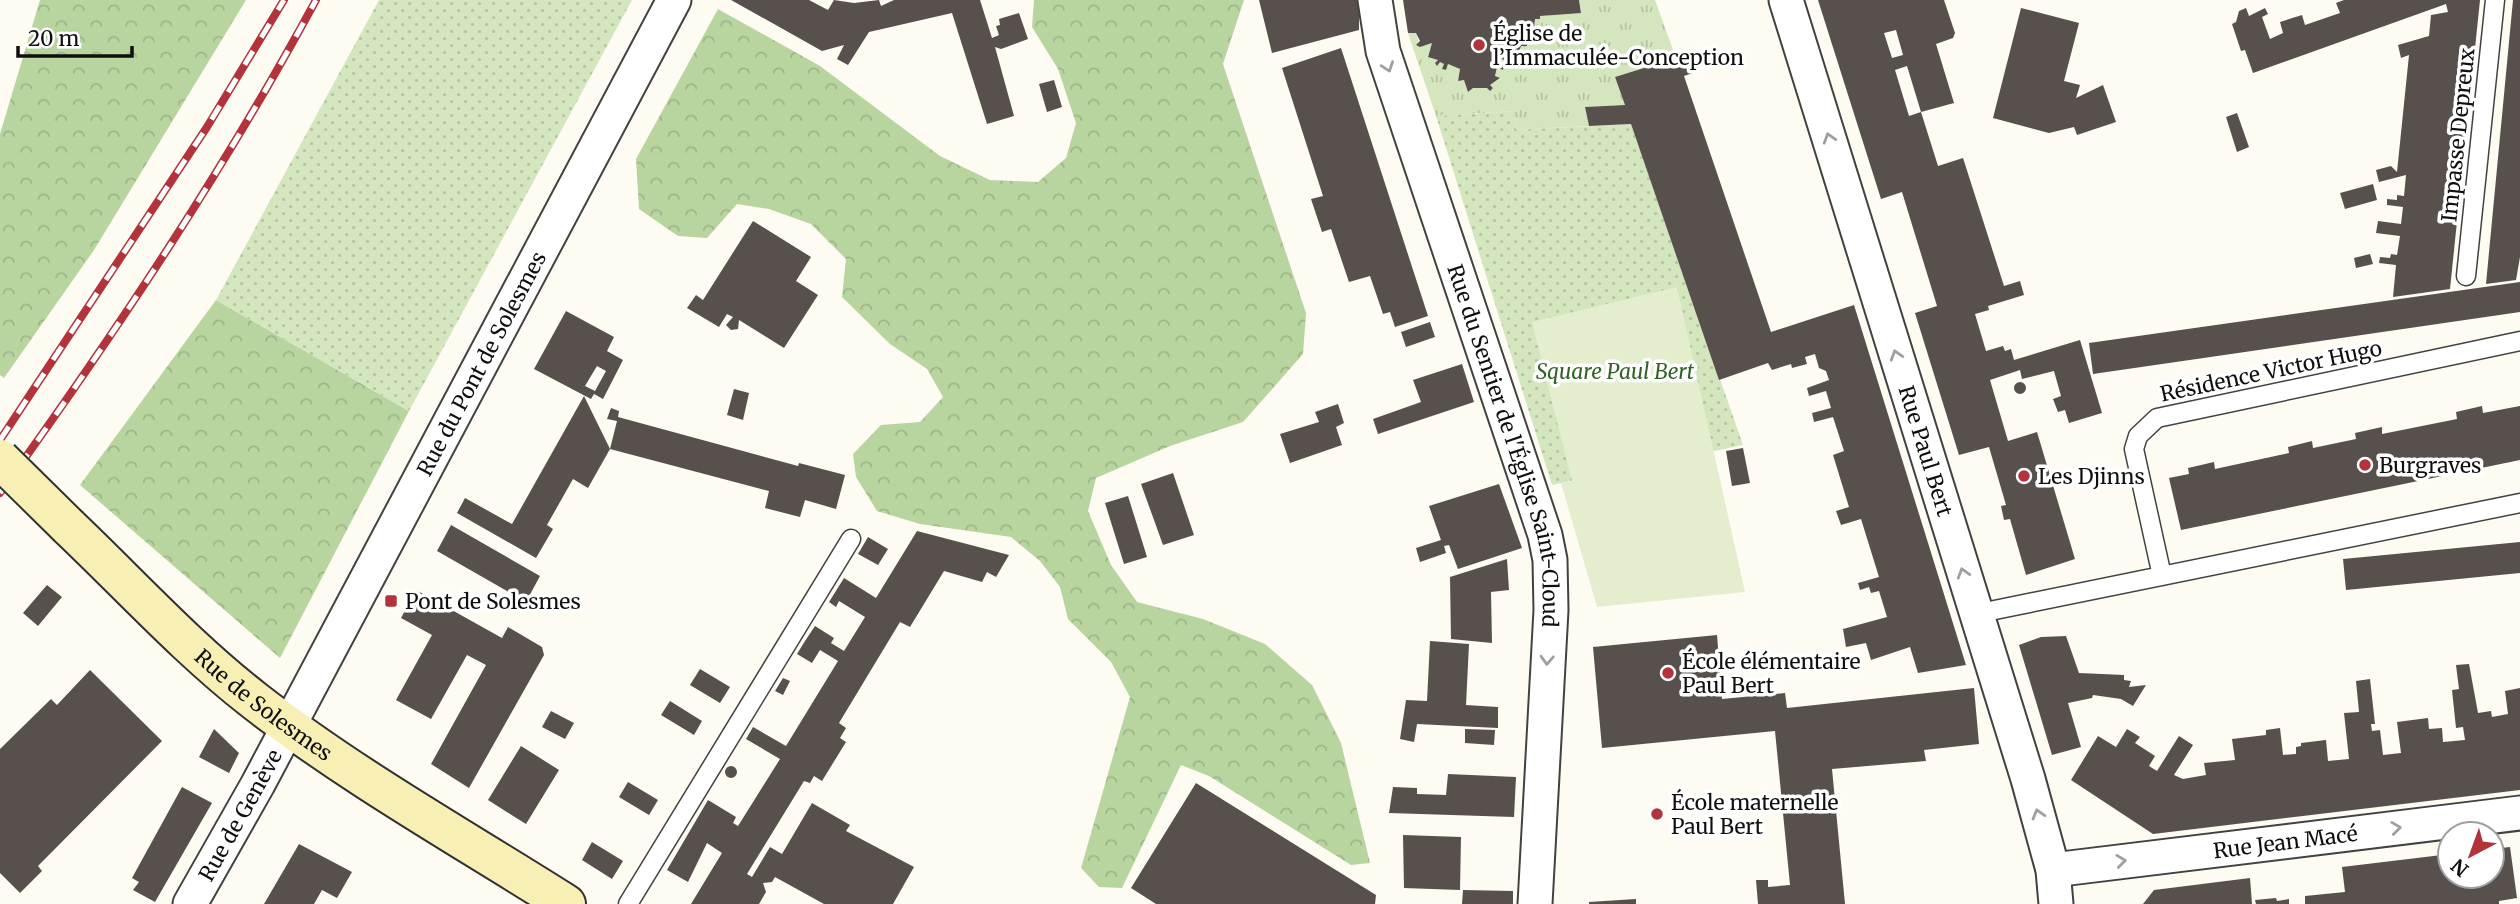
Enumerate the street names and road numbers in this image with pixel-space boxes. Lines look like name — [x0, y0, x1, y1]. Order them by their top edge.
street label: Impasse Depreux — [2435, 46, 2481, 223]
street label: Rue du Pont de Solesmes — [411, 247, 552, 480]
street label: Rue du Sentier de l'Église Saint-Cloud — [1442, 261, 1565, 628]
street label: Résidence Victor Hugo — [2158, 334, 2384, 408]
street label: Rue Paul Bert — [1893, 382, 1959, 519]
street label: Rue de Solesmes — [189, 643, 338, 766]
street label: Rue de Genève — [192, 745, 287, 886]
street label: Rue Jean Macé — [2212, 819, 2359, 864]

